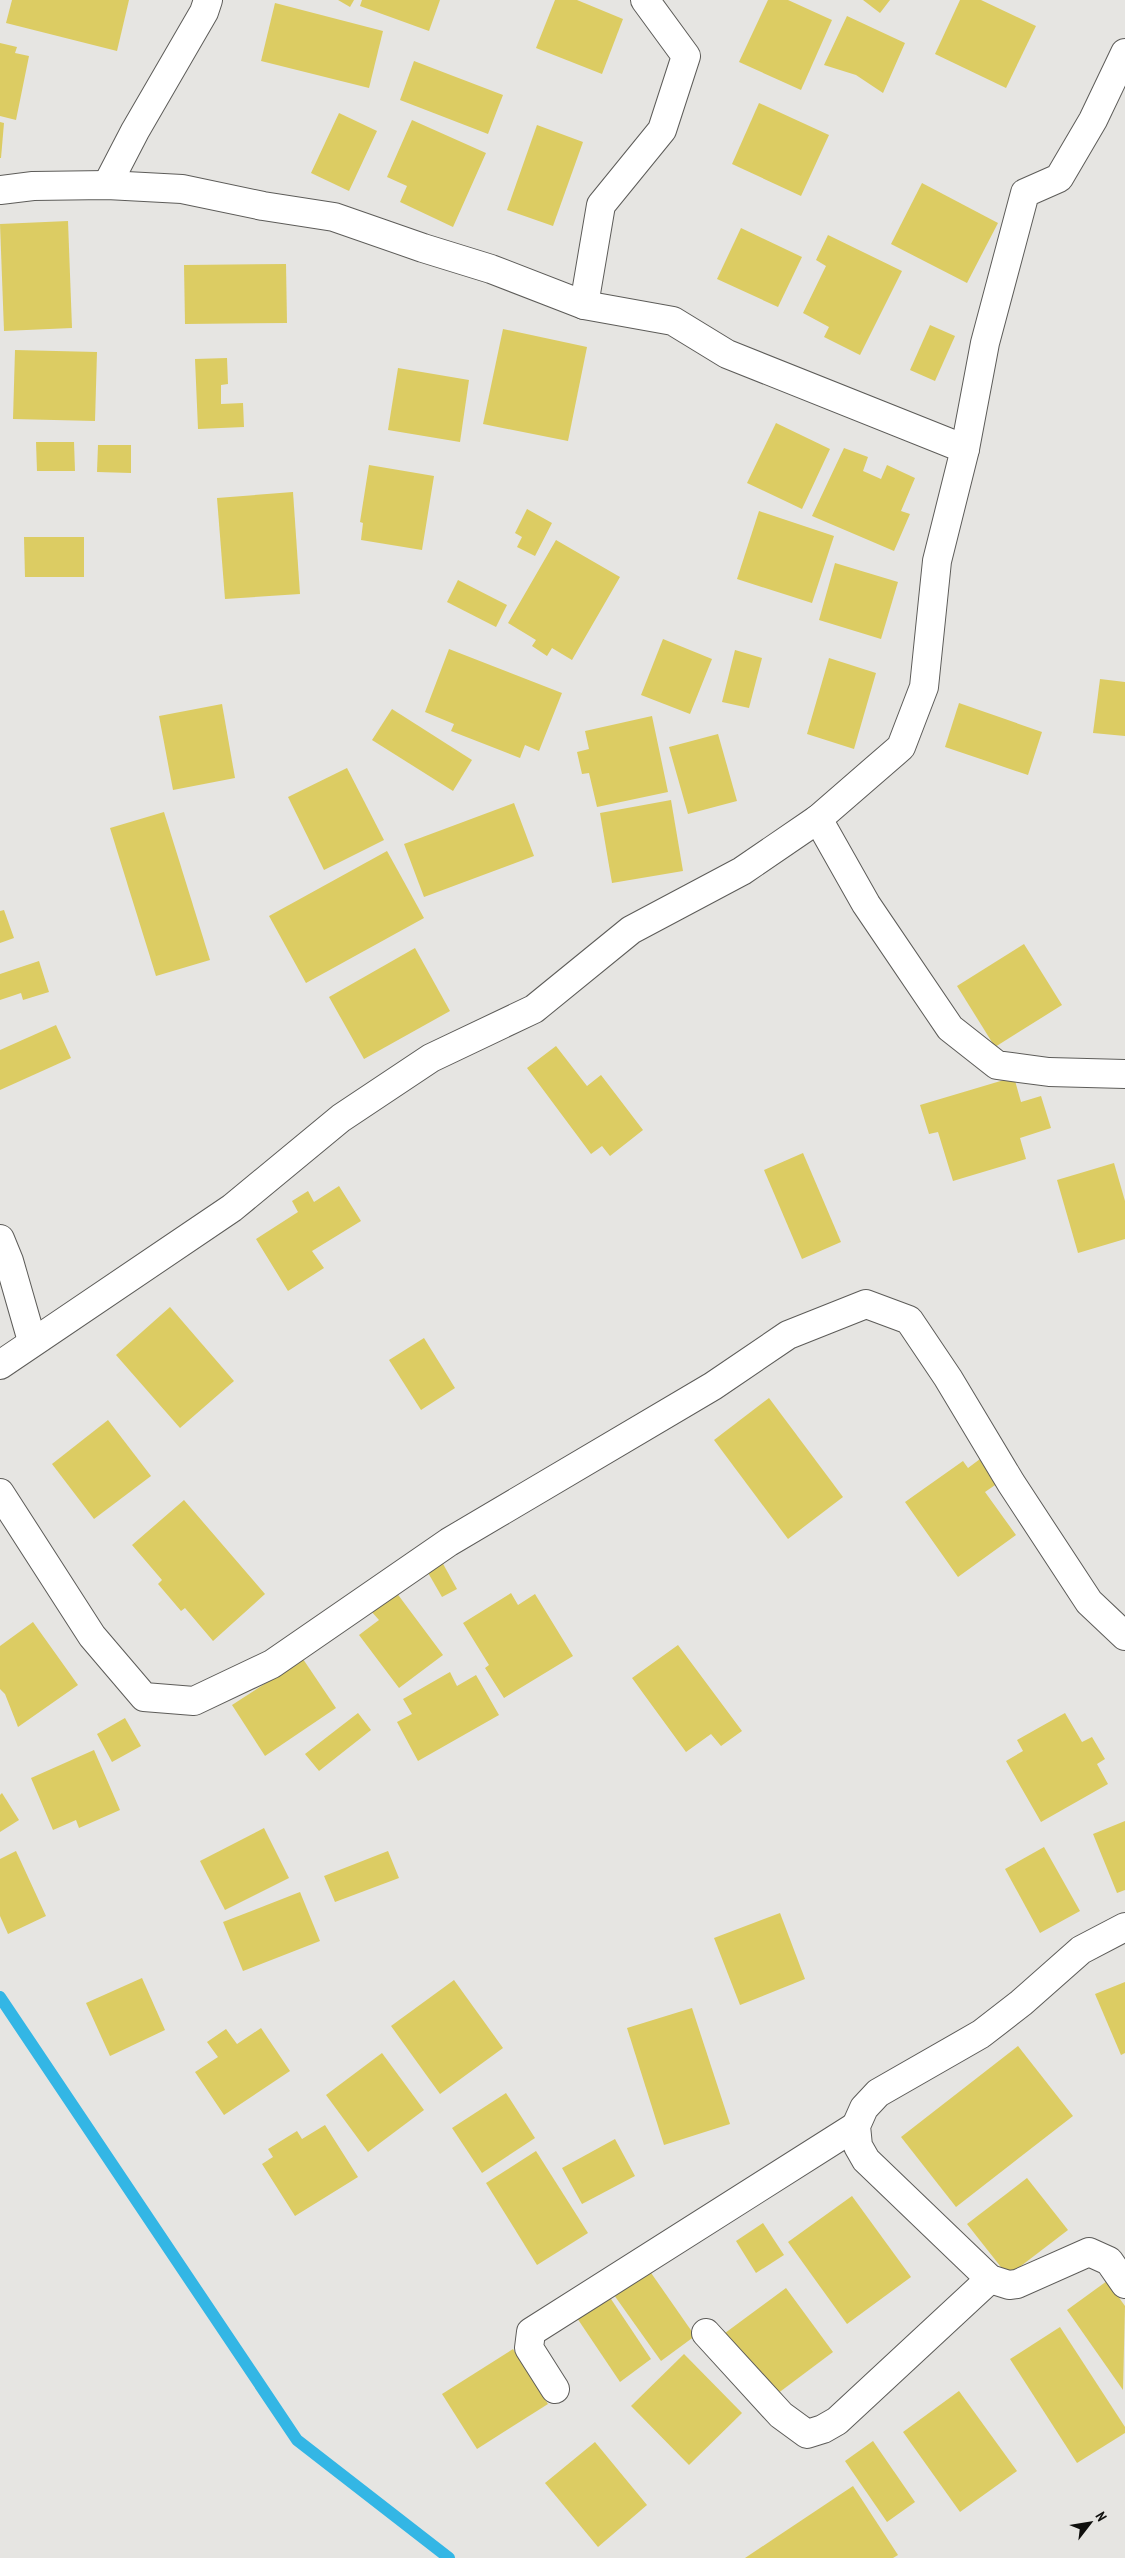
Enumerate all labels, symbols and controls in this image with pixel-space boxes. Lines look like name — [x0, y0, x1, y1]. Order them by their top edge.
north arrow — [1065, 2498, 1115, 2548]
text: N — [1091, 2508, 1111, 2524]

